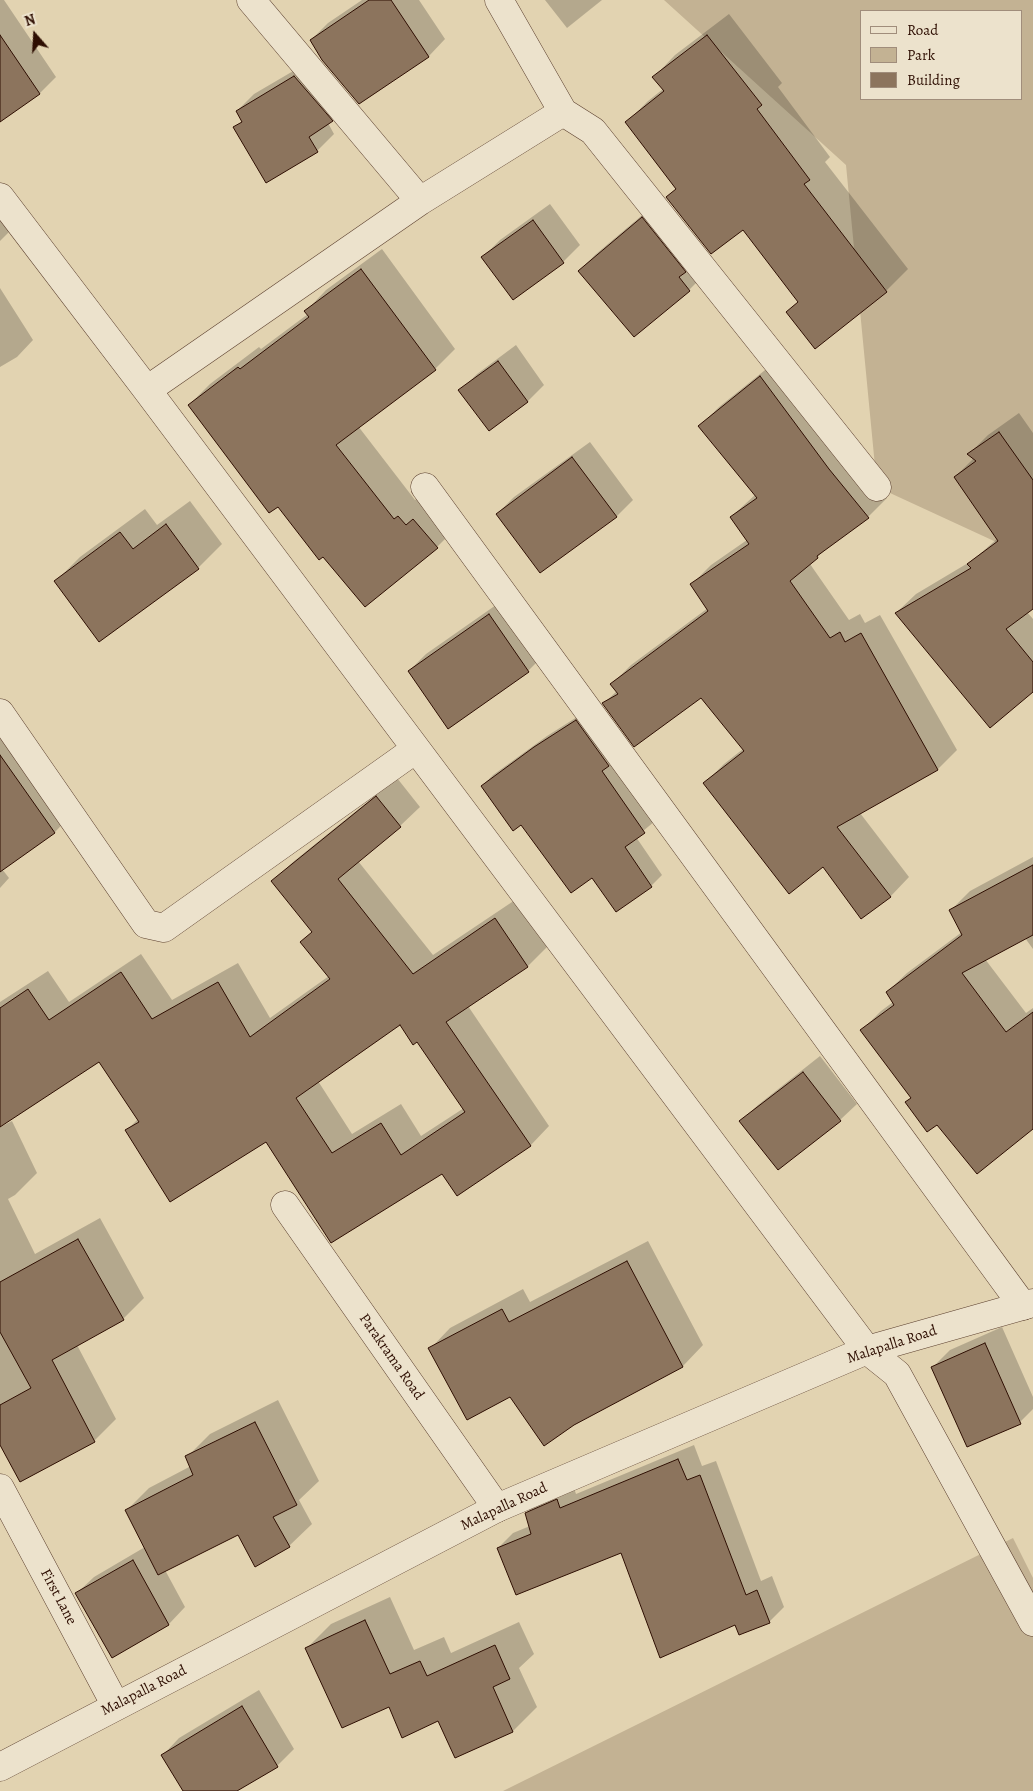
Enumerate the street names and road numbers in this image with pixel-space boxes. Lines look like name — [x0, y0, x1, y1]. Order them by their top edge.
street label: Parakrama Road — [355, 1310, 427, 1404]
street label: Malapalla Road — [845, 1322, 939, 1368]
street label: Malapalla Road — [458, 1479, 550, 1535]
street label: First Lane — [36, 1566, 80, 1628]
street label: Malapalla Road — [98, 1662, 190, 1720]

